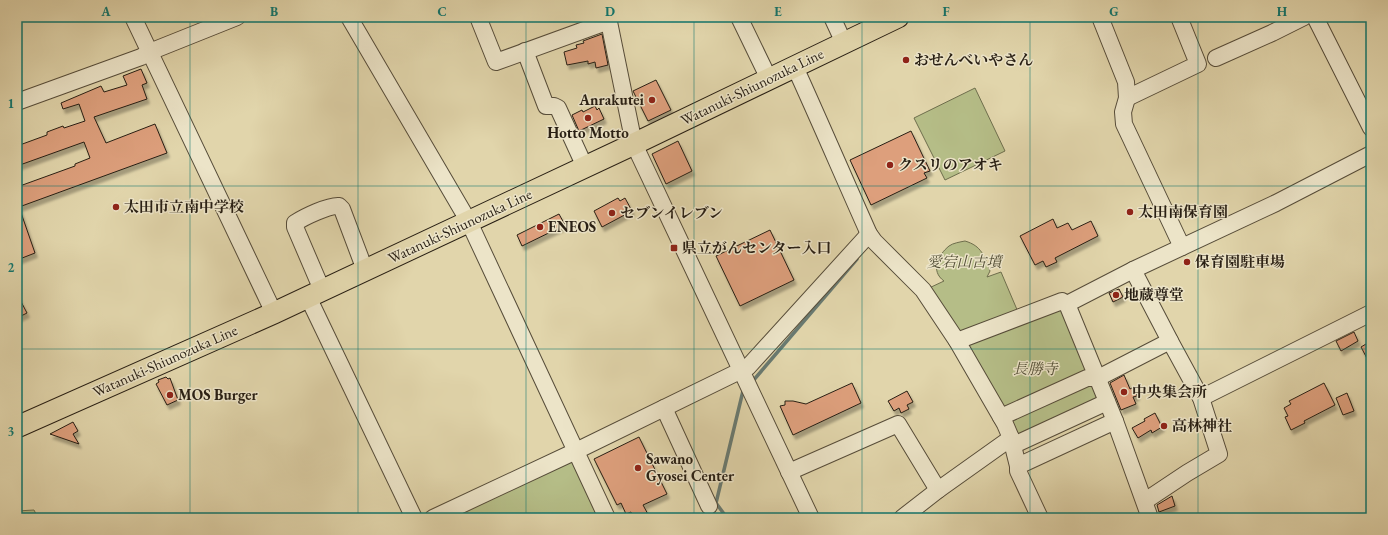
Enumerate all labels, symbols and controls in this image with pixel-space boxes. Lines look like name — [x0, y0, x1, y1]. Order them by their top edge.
text: A — [100, 3, 111, 20]
text: B — [270, 3, 278, 20]
text: C — [437, 3, 447, 20]
text: D — [605, 3, 615, 20]
text: E — [774, 3, 782, 20]
text: F — [942, 3, 950, 20]
text: G — [1109, 3, 1119, 20]
text: H — [1277, 3, 1288, 20]
street label: Watanuki-Shiunozuka Line — [677, 44, 827, 129]
place label: おせんべいやさん — [914, 50, 1033, 69]
marker: おせんべいやさん — [901, 55, 911, 65]
place label: Anrakutei — [578, 90, 645, 109]
text: 1 — [8, 95, 15, 112]
marker: Anrakutei — [647, 95, 657, 105]
marker: Hotto Motto — [583, 113, 593, 123]
place label: Hotto Motto — [547, 123, 629, 142]
place label: クスリのアオキ — [898, 155, 1003, 174]
marker: クスリのアオキ — [885, 160, 895, 170]
street label: Watanuki-Shiunozuka Line — [385, 184, 535, 267]
place label: 太田市立南中学校 — [124, 197, 244, 216]
marker: 太田市立南中学校 — [111, 202, 121, 212]
place label: 太田南保育園 — [1138, 202, 1228, 221]
place label: セブンイレブン — [620, 203, 723, 222]
marker: 太田南保育園 — [1125, 207, 1135, 217]
marker: セブンイレブン — [607, 208, 617, 218]
place label: ENEOS — [548, 217, 596, 236]
marker: ENEOS — [535, 222, 545, 232]
place label: 県立がんセンター入口 — [682, 238, 831, 257]
marker: 県立がんセンター入口 — [669, 243, 679, 253]
park label: 愛宕山古墳 — [926, 252, 1003, 271]
place label: 保育園駐車場 — [1195, 252, 1285, 271]
marker: 保育園駐車場 — [1182, 257, 1192, 267]
text: 2 — [8, 259, 15, 276]
place label: 地蔵尊堂 — [1124, 285, 1184, 304]
marker: 地蔵尊堂 — [1111, 290, 1121, 300]
street label: Watanuki-Shiunozuka Line — [89, 320, 240, 401]
park label: 長勝寺 — [1012, 359, 1059, 378]
place label: 中央集会所 — [1132, 382, 1207, 401]
place label: MOS Burger — [178, 385, 259, 404]
marker: 中央集会所 — [1119, 387, 1129, 397]
marker: MOS Burger — [165, 390, 175, 400]
place label: 高林神社 — [1172, 416, 1232, 435]
marker: 高林神社 — [1159, 421, 1169, 431]
text: 3 — [8, 423, 15, 440]
place label: Sawano Gyosei Center — [646, 449, 735, 485]
marker: Sawano Gyosei Center — [633, 463, 643, 473]

